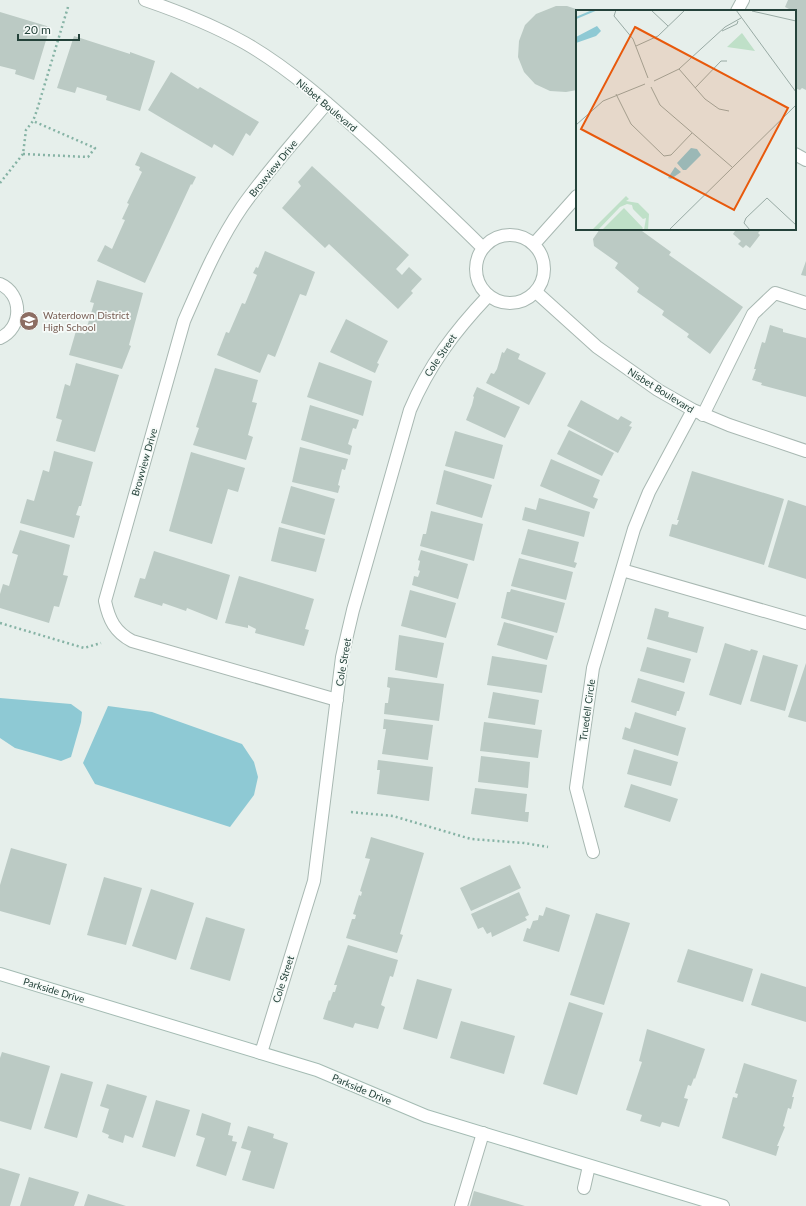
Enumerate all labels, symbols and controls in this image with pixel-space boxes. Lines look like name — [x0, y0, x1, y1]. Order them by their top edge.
inset map — [576, 10, 796, 230]
scale bar — [18, 16, 79, 42]
text: 20 m — [24, 22, 51, 37]
street label: Nisbet Boulevard — [294, 76, 360, 134]
street label: Browview Drive — [246, 137, 300, 199]
place label: Waterdown District High School — [43, 309, 130, 333]
school or university icon: Waterdown District High School — [18, 310, 40, 332]
street label: Cole Street — [421, 331, 459, 379]
street label: Nisbet Boulevard — [626, 365, 696, 415]
street label: Browview Drive — [129, 427, 159, 497]
street label: Cole Street — [333, 637, 353, 687]
street label: Truedell Circle — [577, 678, 597, 742]
street label: Cole Street — [270, 954, 296, 1004]
street label: Parkside Drive — [22, 975, 86, 1005]
street label: Parkside Drive — [330, 1071, 394, 1107]

